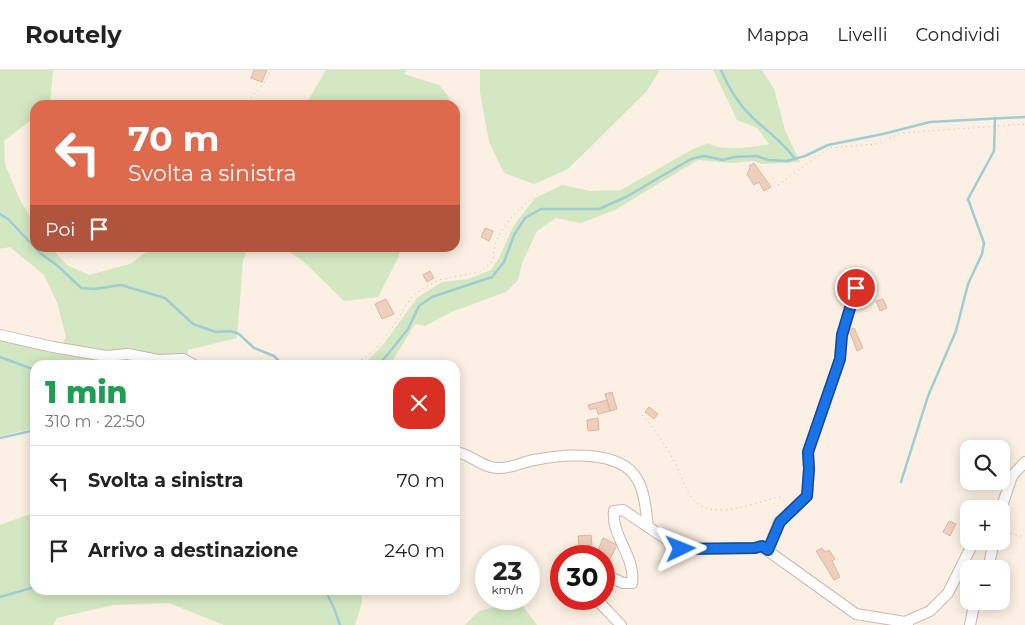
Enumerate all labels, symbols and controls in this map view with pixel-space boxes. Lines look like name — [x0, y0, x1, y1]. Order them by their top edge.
text: Routely — [25, 20, 122, 49]
text: Mappa — [746, 24, 809, 46]
text: Livelli — [837, 24, 888, 46]
text: Condividi — [916, 24, 1000, 46]
text: 70 m — [128, 117, 219, 160]
icon: left — [45, 120, 110, 185]
text: Svolta a sinistra — [128, 160, 296, 187]
icon: arrive — [85, 215, 113, 243]
text: Poi — [45, 218, 75, 241]
pin — [835, 267, 877, 309]
icon: arrive — [842, 274, 870, 302]
text: 1 min — [45, 374, 128, 411]
button: close — [393, 377, 445, 429]
text: 310 m · 22:50 — [45, 412, 145, 431]
map controls — [960, 440, 1010, 610]
button: search — [960, 440, 1010, 490]
icon: left — [45, 467, 73, 495]
text: Svolta a sinistra — [88, 469, 243, 492]
text: 70 m — [396, 469, 445, 492]
button: + — [960, 500, 1010, 550]
position arrow — [654, 522, 706, 574]
icon: arrive — [45, 537, 73, 565]
text: Arrivo a destinazione — [88, 539, 298, 562]
text: 240 m — [384, 539, 445, 562]
speed limit sign: 30 — [550, 545, 615, 610]
text: 23 — [493, 556, 522, 586]
button: − — [960, 560, 1010, 610]
text: km/h — [491, 582, 524, 597]

